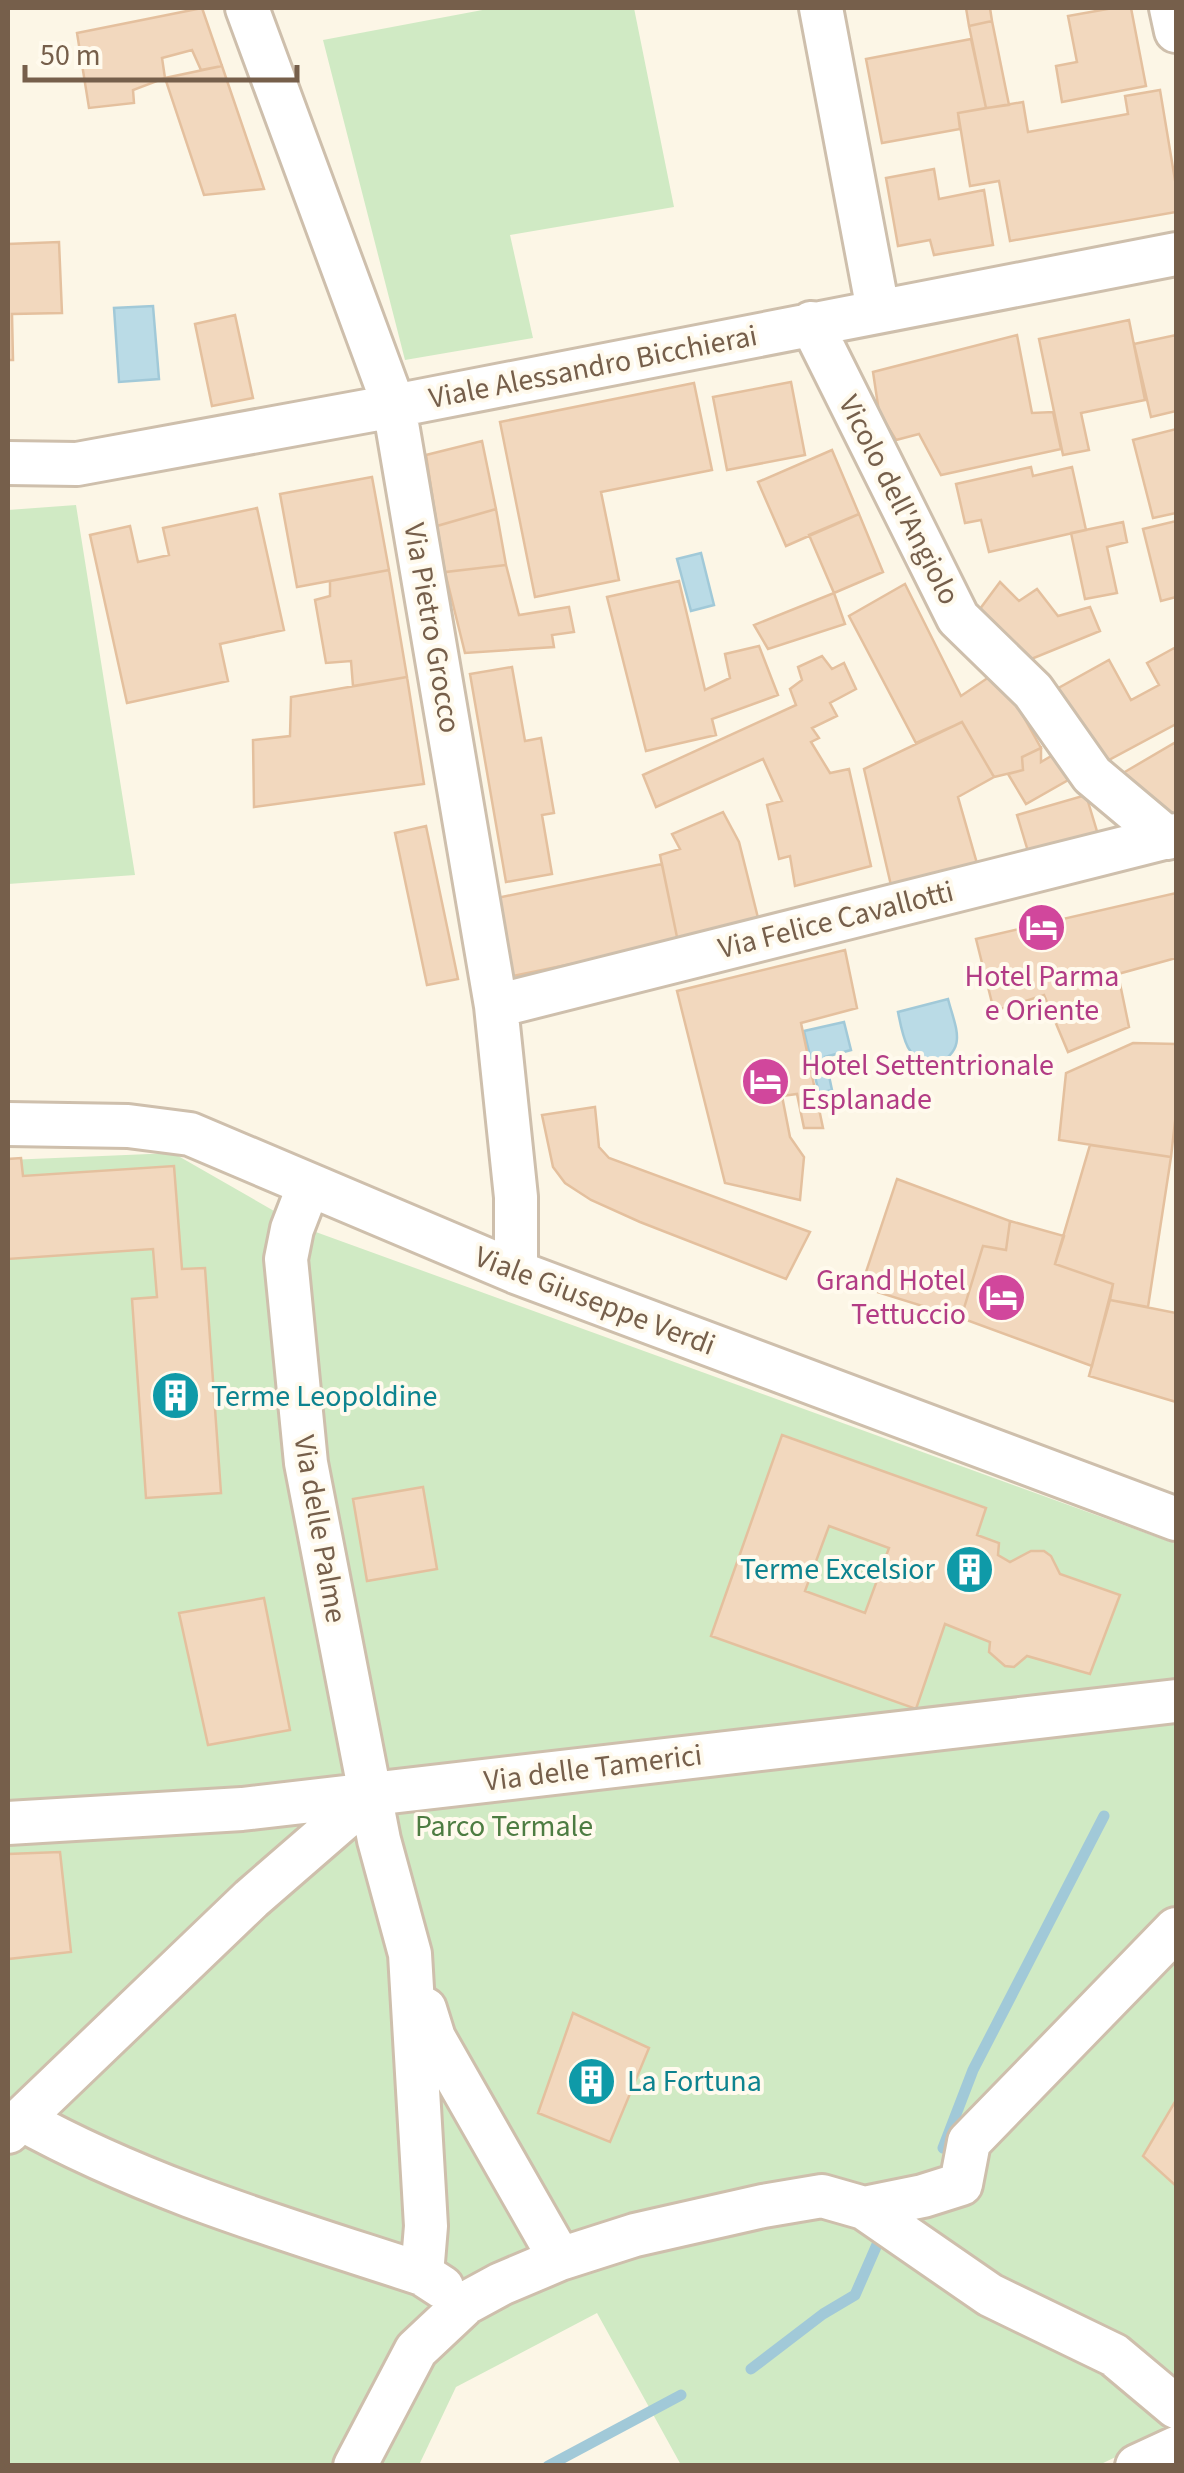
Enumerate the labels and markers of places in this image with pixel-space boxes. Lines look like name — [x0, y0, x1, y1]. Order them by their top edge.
hotel icon: Hotel Parma e Oriente — [1016, 901, 1068, 953]
place label: Hotel Parma e Oriente — [965, 955, 1119, 1032]
place label: Hotel Settentrionale Esplanade — [801, 1044, 1054, 1121]
hotel icon: Hotel Settentrionale Esplanade — [740, 1056, 792, 1108]
place label: Grand Hotel Tettuccio — [816, 1259, 966, 1336]
hotel icon: Grand Hotel Tettuccio — [975, 1271, 1027, 1323]
building icon: Terme Leopoldine — [150, 1370, 202, 1422]
place label: Terme Leopoldine — [211, 1375, 437, 1418]
building icon: Terme Excelsior — [944, 1543, 996, 1595]
place label: Terme Excelsior — [740, 1548, 936, 1591]
building icon: La Fortuna — [566, 2055, 618, 2107]
place label: La Fortuna — [627, 2060, 762, 2103]

